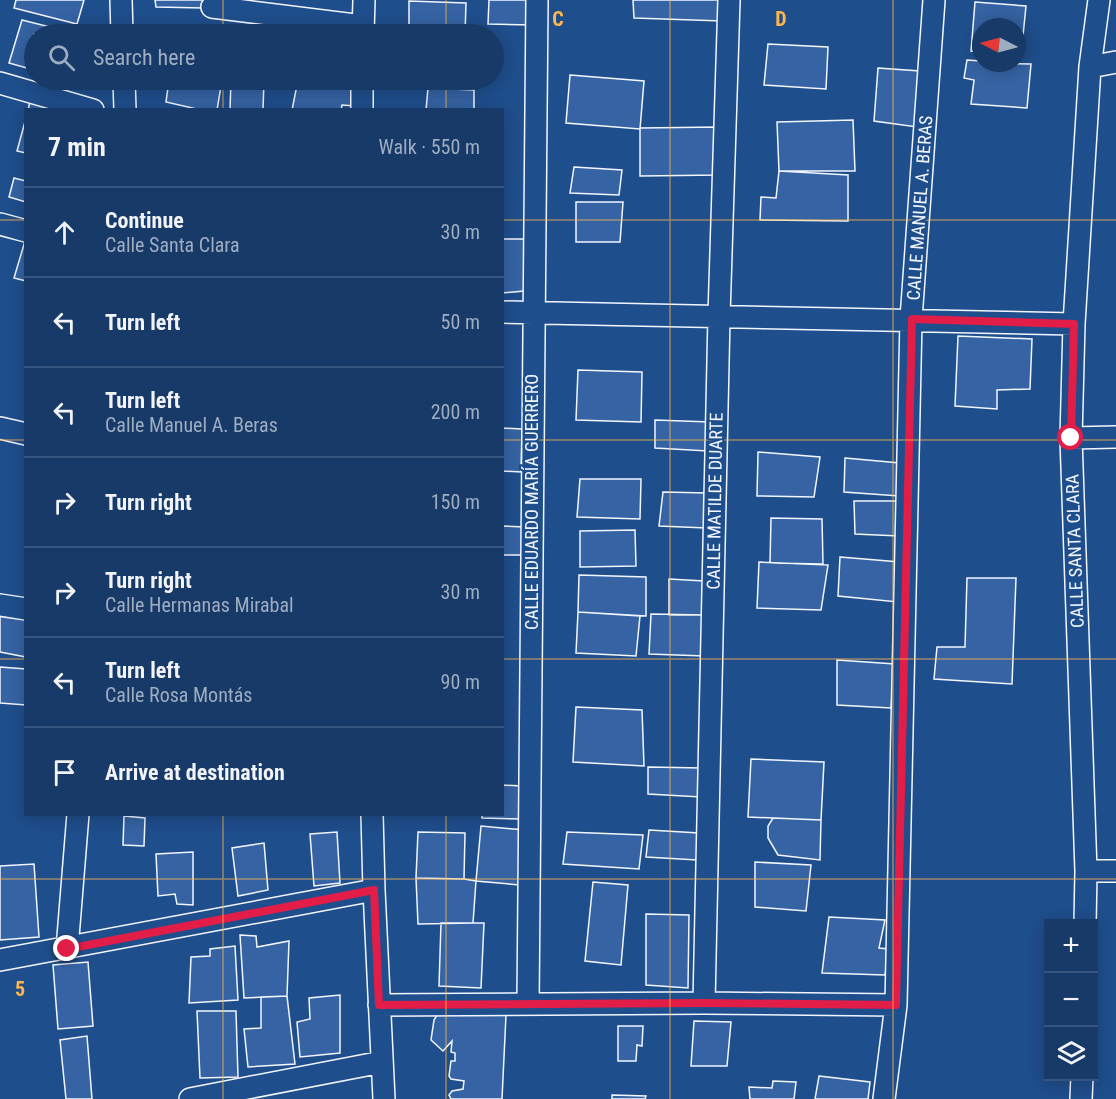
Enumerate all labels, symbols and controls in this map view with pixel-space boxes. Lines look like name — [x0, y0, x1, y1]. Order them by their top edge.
text: C — [552, 7, 564, 31]
text: D — [775, 7, 787, 31]
north arrow — [972, 18, 1026, 72]
search box — [24, 24, 504, 90]
icon: search — [45, 41, 78, 74]
text: Search here — [93, 45, 195, 70]
street label: CALLE MANUEL A. BERAS — [903, 115, 936, 301]
text: 7 min — [48, 132, 106, 162]
text: Walk · 550 m — [379, 135, 480, 159]
text: Continue — [105, 208, 184, 233]
icon: ahead — [48, 216, 81, 249]
text: 30 m — [441, 220, 480, 244]
text: Calle Santa Clara — [105, 233, 240, 257]
icon: left — [48, 306, 81, 339]
text: Turn left — [105, 310, 180, 335]
text: 50 m — [441, 310, 480, 334]
street label: CALLE EDUARDO MARÍA GUERRERO — [521, 374, 542, 630]
text: Turn left — [105, 388, 180, 413]
icon: left — [48, 396, 81, 429]
text: 200 m — [431, 400, 480, 424]
street label: CALLE MATILDE DUARTE — [702, 412, 727, 590]
text: Calle Manuel A. Beras — [105, 413, 278, 437]
route start — [1057, 424, 1083, 450]
street label: CALLE SANTA CLARA — [1061, 473, 1088, 628]
icon: right — [48, 486, 81, 519]
text: Turn right — [105, 490, 192, 515]
text: 150 m — [431, 490, 480, 514]
text: Turn right — [105, 568, 192, 593]
icon: right — [48, 576, 81, 609]
text: 30 m — [441, 580, 480, 604]
text: Calle Hermanas Mirabal — [105, 593, 294, 617]
text: Turn left — [105, 658, 180, 683]
icon: left — [48, 666, 81, 699]
text: 90 m — [441, 670, 480, 694]
text: Calle Rosa Montás — [105, 683, 252, 707]
icon: arrive — [48, 756, 81, 789]
text: Arrive at destination — [105, 760, 285, 785]
map controls — [1044, 919, 1098, 1081]
button: + — [1044, 919, 1098, 973]
route end — [53, 935, 79, 961]
button: − — [1044, 973, 1098, 1027]
text: 5 — [15, 977, 25, 1001]
button: layers — [1044, 1027, 1098, 1081]

